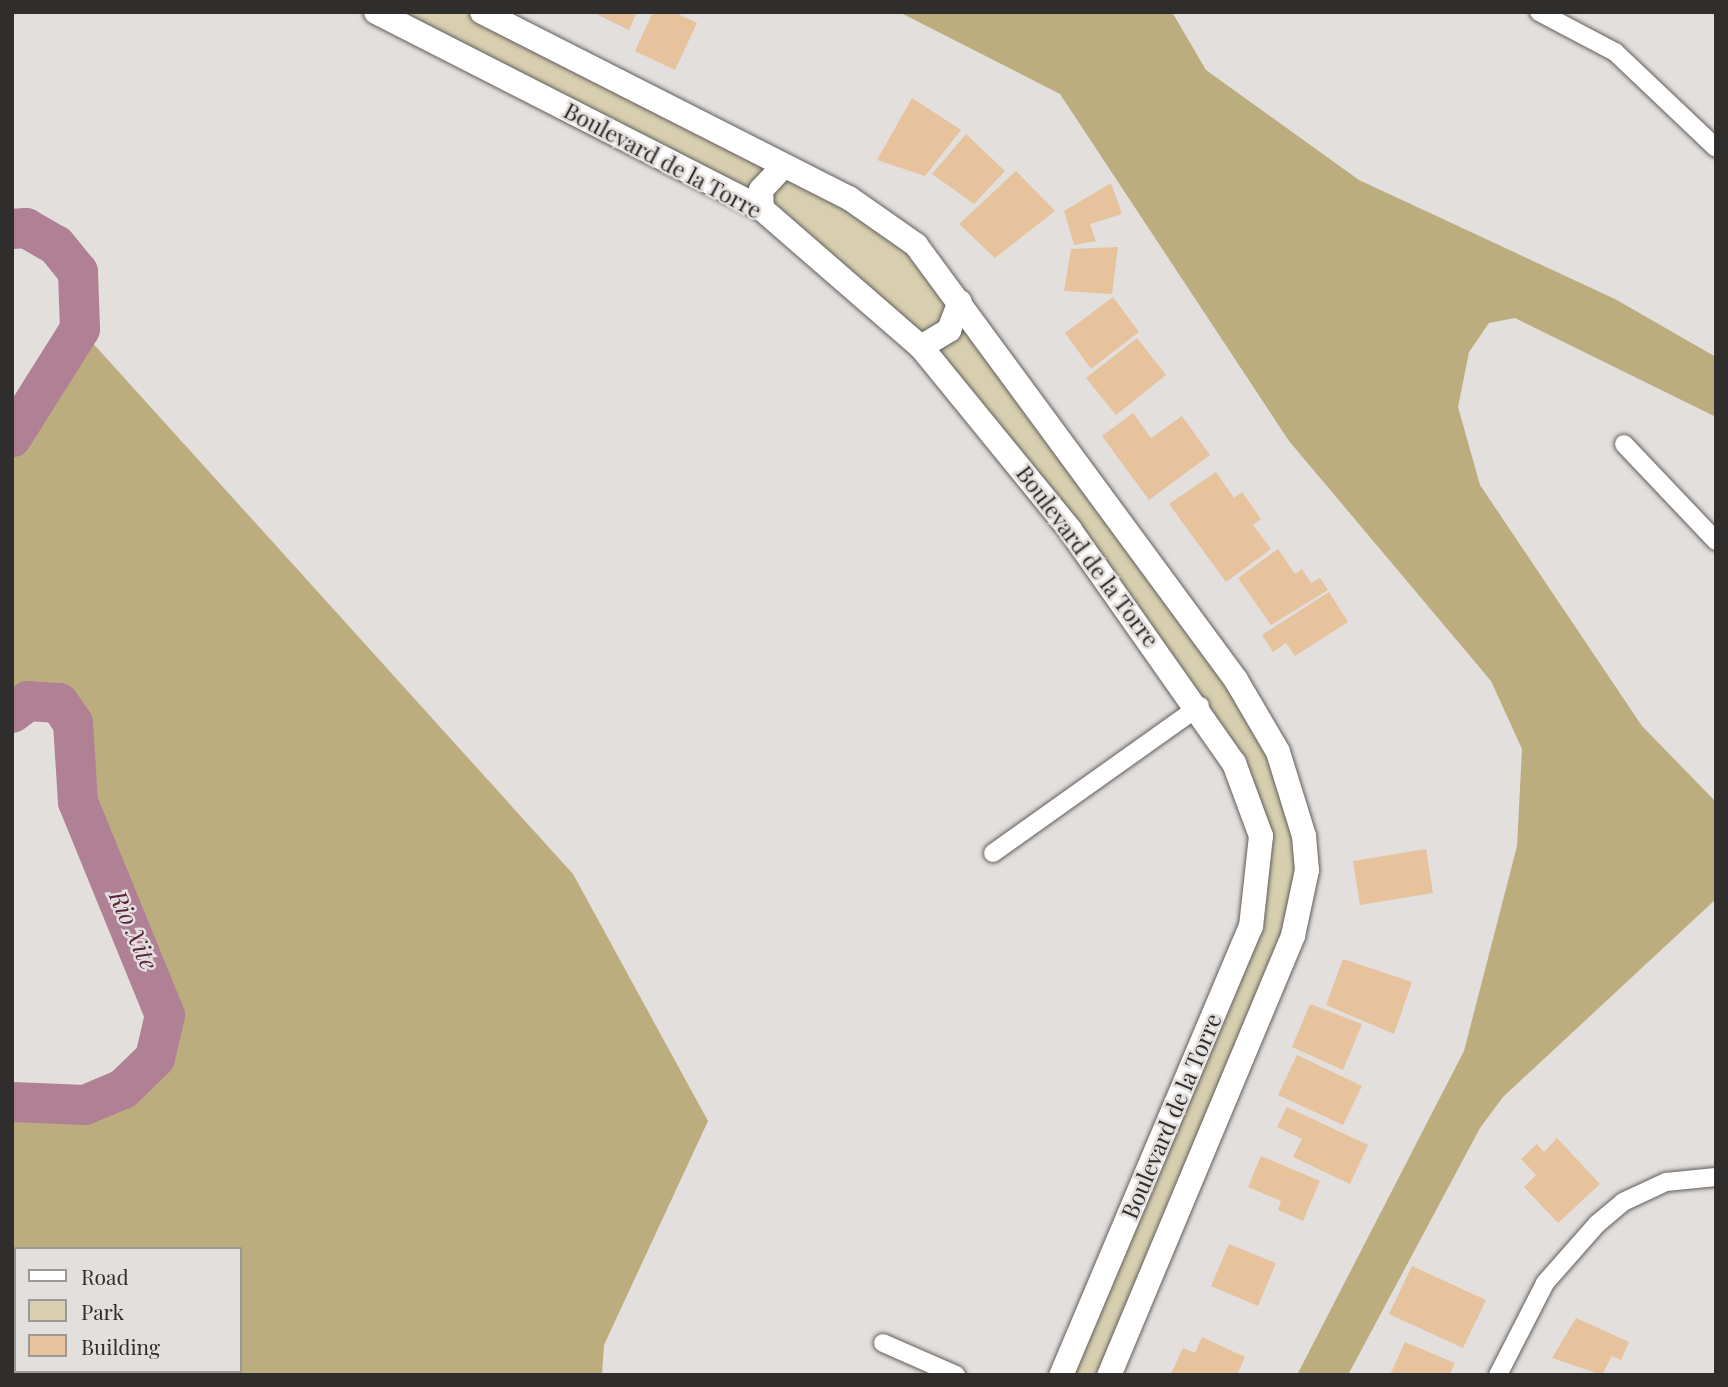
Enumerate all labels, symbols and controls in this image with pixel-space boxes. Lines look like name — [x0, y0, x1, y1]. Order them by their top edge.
street label: Boulevard de la Torre — [559, 96, 767, 224]
street label: Boulevard de la Torre — [1010, 459, 1166, 653]
water label: Rio Xite — [104, 886, 164, 974]
street label: Boulevard de la Torre — [1115, 1009, 1227, 1223]
legend — [14, 1247, 242, 1373]
text: Road — [81, 1262, 129, 1290]
text: Park — [81, 1297, 124, 1325]
text: Building — [81, 1332, 160, 1360]

